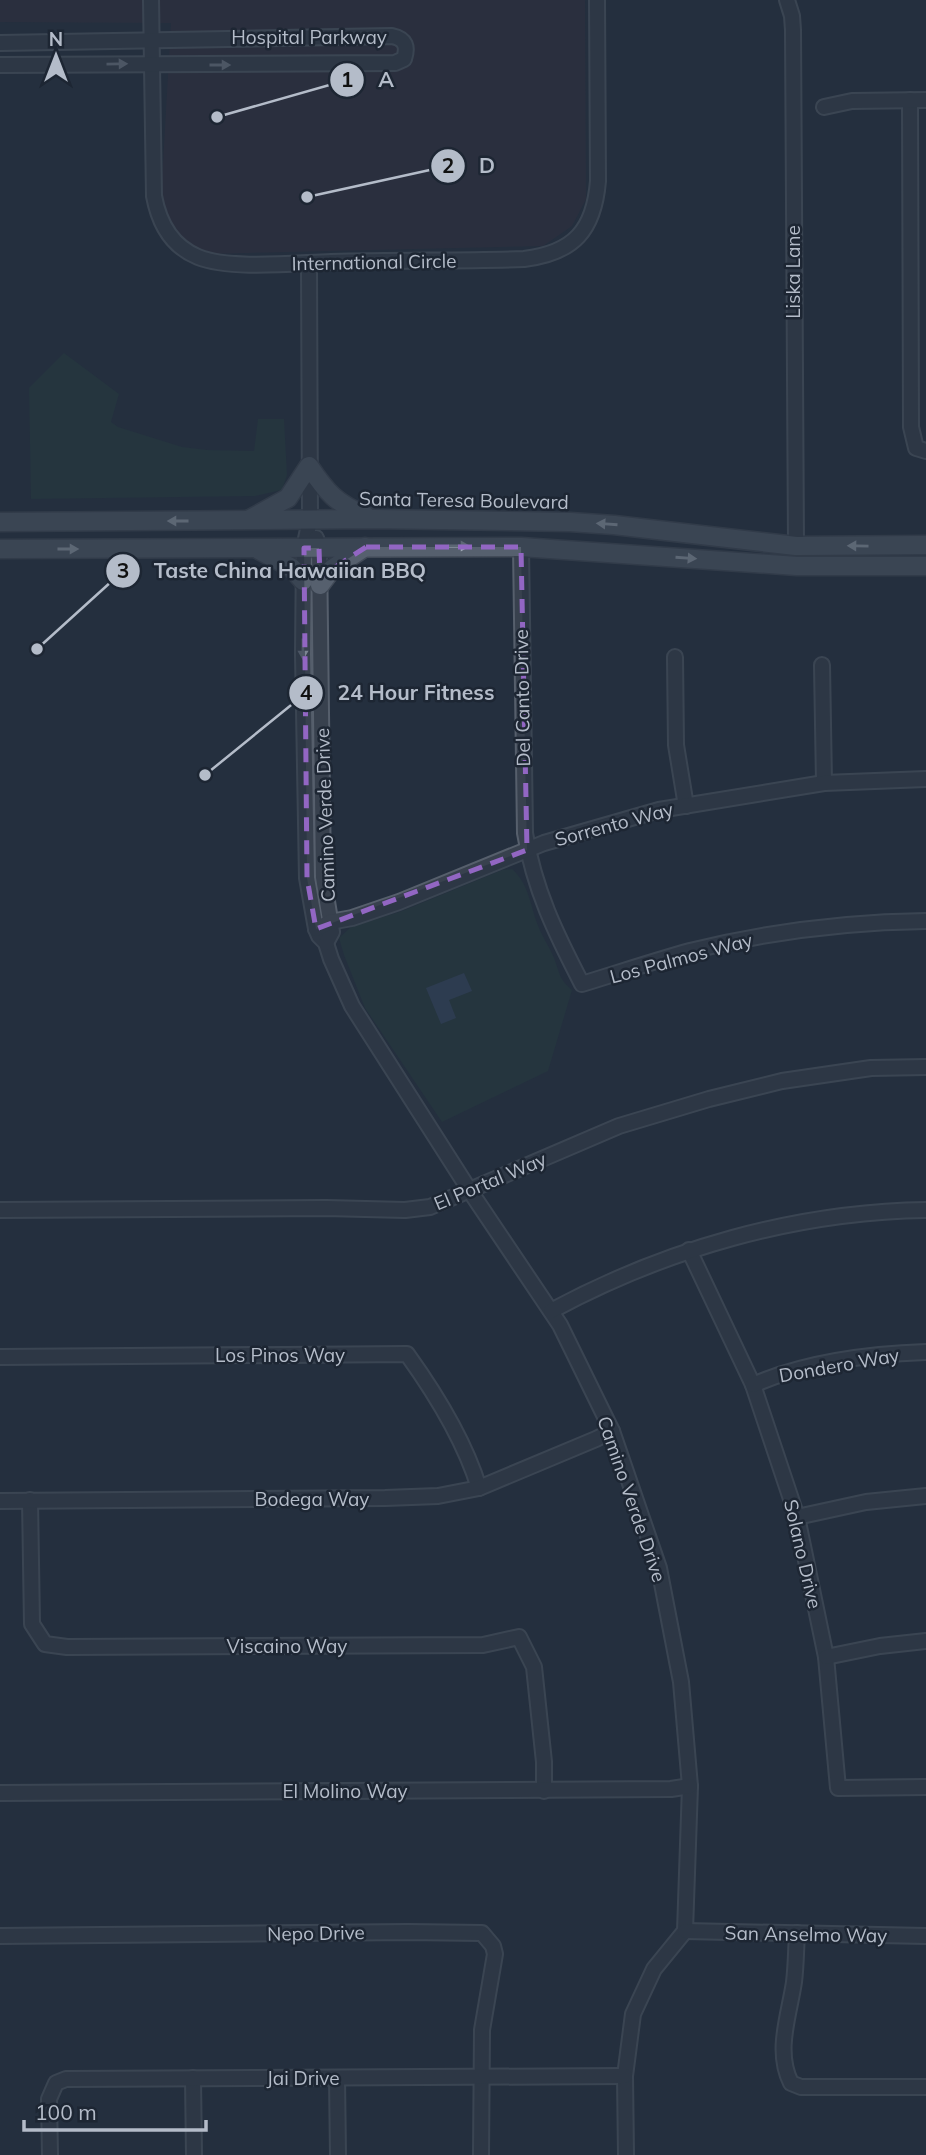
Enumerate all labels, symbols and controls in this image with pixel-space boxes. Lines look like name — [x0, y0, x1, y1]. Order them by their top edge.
north arrow — [21, 21, 91, 91]
street label: Hospital Parkway — [231, 25, 387, 49]
text: N — [49, 27, 63, 51]
one-way arrow — [106, 58, 128, 70]
one-way arrow — [210, 59, 232, 71]
callout: A — [329, 59, 408, 101]
text: 1 — [341, 66, 353, 92]
text: A — [378, 66, 394, 92]
callout: D — [430, 145, 509, 187]
text: 2 — [442, 152, 454, 178]
text: D — [479, 152, 495, 178]
street label: Liska Lane — [781, 225, 805, 319]
street label: International Circle — [291, 249, 457, 275]
street label: Santa Teresa Boulevard — [359, 486, 569, 514]
one-way arrow — [167, 515, 189, 527]
one-way arrow — [596, 518, 618, 529]
one-way arrow — [448, 540, 470, 552]
one-way arrow — [847, 540, 869, 552]
one-way arrow — [57, 543, 79, 555]
callout: Taste China Hawaiian BBQ — [105, 550, 440, 592]
one-way arrow — [675, 553, 697, 564]
text: 3 — [117, 557, 129, 583]
text: Taste China Hawaiian BBQ — [154, 557, 426, 583]
street label: Del Canto Drive — [509, 629, 535, 767]
one-way arrow — [297, 639, 309, 661]
callout: 24 Hour Fitness — [288, 672, 508, 714]
text: 4 — [300, 679, 313, 705]
text: 24 Hour Fitness — [338, 679, 494, 705]
street label: Camino Verde Drive — [310, 728, 340, 902]
street label: Sorrento Way — [552, 797, 676, 851]
street label: Los Palmos Way — [607, 927, 755, 989]
street label: El Portal Way — [430, 1147, 550, 1215]
street label: Los Pinos Way — [215, 1343, 345, 1367]
street label: Dondero Way — [777, 1343, 901, 1387]
street label: Camino Verde Drive — [592, 1413, 672, 1585]
street label: Bodega Way — [255, 1487, 369, 1511]
street label: Solano Drive — [779, 1497, 827, 1611]
street label: Viscaino Way — [227, 1634, 347, 1658]
street label: El Molino Way — [282, 1779, 408, 1803]
street label: Nepo Drive — [267, 1920, 365, 1946]
street label: San Anselmo Way — [724, 1921, 888, 1947]
street label: Jai Drive — [266, 2066, 340, 2090]
scale bar — [24, 2088, 206, 2132]
text: 100 m — [35, 2099, 97, 2125]

